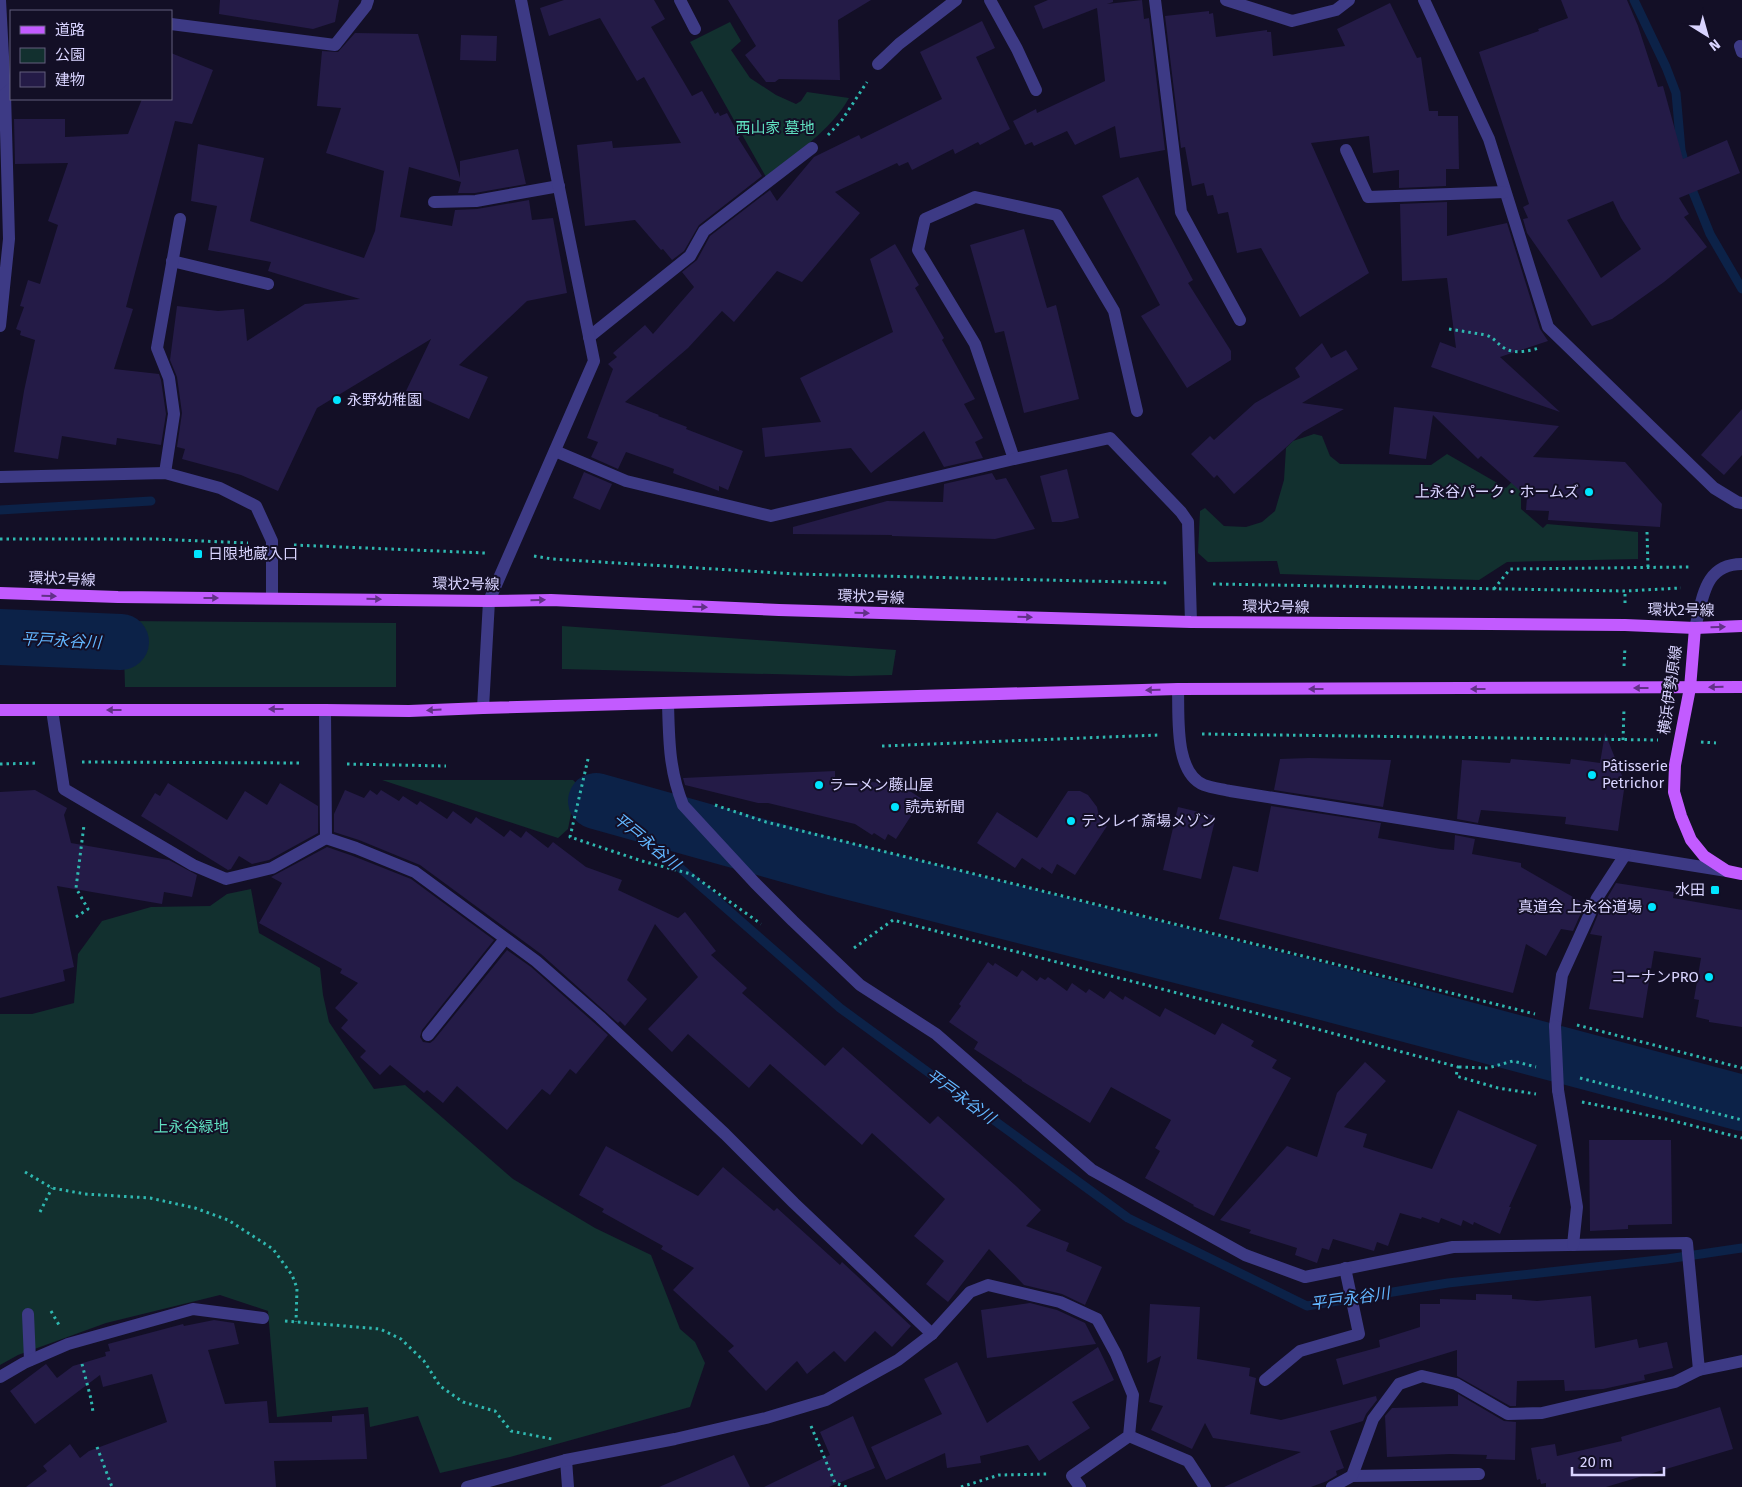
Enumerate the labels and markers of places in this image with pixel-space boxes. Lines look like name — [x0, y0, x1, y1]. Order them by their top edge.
place label: 永野幼稚園 — [347, 391, 422, 409]
marker: 永野幼稚園 — [331, 394, 343, 406]
place label: 上永谷パーク・ホームズ — [1415, 483, 1579, 501]
marker: 上永谷パーク・ホームズ — [1583, 486, 1595, 498]
place label: 日限地蔵入口 — [208, 545, 298, 563]
marker: 日限地蔵入口 — [192, 548, 204, 560]
place label: Pâtisserie Petrichor — [1602, 757, 1668, 792]
marker: Pâtisserie Petrichor — [1586, 769, 1598, 781]
place label: ラーメン藤山屋 — [829, 776, 933, 794]
marker: ラーメン藤山屋 — [813, 779, 825, 791]
place label: 読売新聞 — [905, 798, 965, 816]
marker: 読売新聞 — [889, 801, 901, 813]
place label: テンレイ斎場メゾン — [1081, 812, 1216, 830]
marker: テンレイ斎場メゾン — [1065, 815, 1077, 827]
place label: 水田 — [1675, 881, 1705, 899]
marker: 水田 — [1709, 884, 1721, 896]
place label: 真道会 上永谷道場 — [1518, 898, 1642, 916]
marker: 真道会 上永谷道場 — [1646, 901, 1658, 913]
place label: コーナンPRO — [1611, 968, 1699, 986]
marker: コーナンPRO — [1703, 971, 1715, 983]

